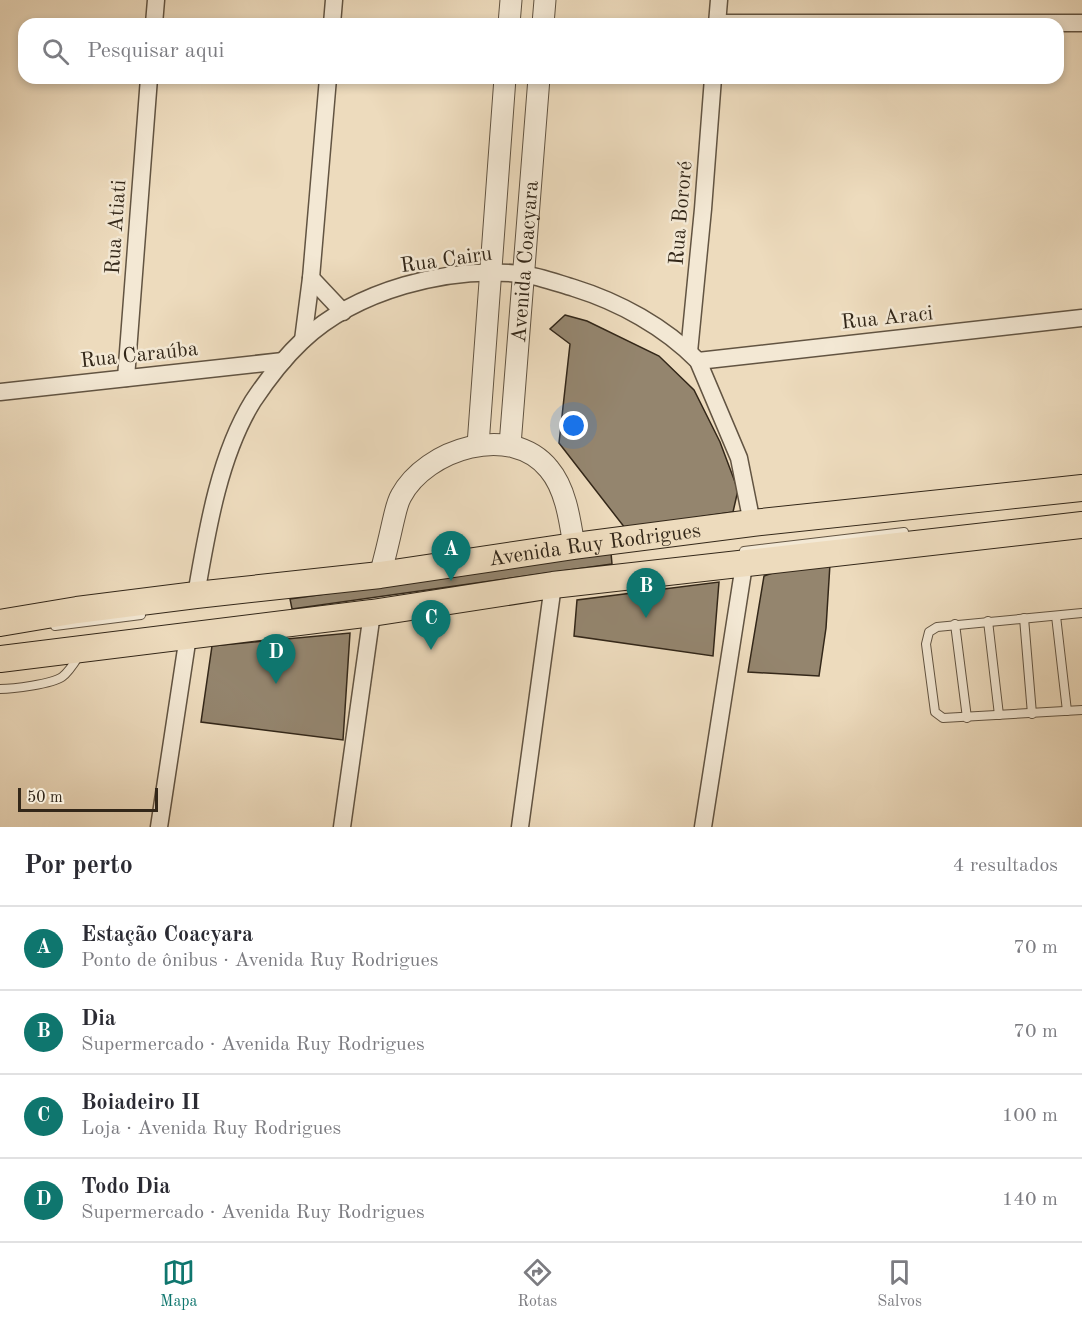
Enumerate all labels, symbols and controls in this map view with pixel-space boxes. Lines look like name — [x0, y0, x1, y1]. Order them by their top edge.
search box — [18, 18, 1064, 84]
icon: search — [39, 35, 72, 68]
text: Pesquisar aqui — [87, 40, 224, 62]
street label: Rua Bororé — [666, 160, 697, 266]
street label: Rua Atiati — [103, 179, 130, 275]
street label: Avenida Coacyara — [509, 180, 543, 344]
street label: Rua Cairu — [399, 244, 493, 277]
street label: Rua Araci — [840, 303, 934, 334]
street label: Rua Caraúba — [79, 339, 199, 372]
your location — [559, 411, 588, 440]
street label: Avenida Ruy Rodrigues — [487, 521, 702, 571]
pin: A — [432, 532, 470, 581]
pin: B — [626, 568, 666, 618]
pin: C — [412, 600, 450, 650]
pin: D — [256, 634, 296, 684]
scale bar — [18, 785, 158, 812]
text: 50 m — [27, 790, 63, 806]
text: Por perto — [24, 853, 133, 879]
text: 4 resultados — [953, 856, 1058, 876]
text: Estação Coacyara — [81, 924, 253, 946]
text: A — [36, 938, 51, 958]
text: 70 m — [1013, 938, 1058, 958]
text: Ponto de ônibus · Avenida Ruy Rodrigues — [81, 951, 438, 971]
text: Dia — [81, 1008, 116, 1030]
text: B — [36, 1022, 51, 1042]
text: 70 m — [1013, 1022, 1058, 1042]
text: Supermercado · Avenida Ruy Rodrigues — [81, 1035, 425, 1055]
text: Boiadeiro II — [81, 1092, 200, 1114]
text: C — [37, 1106, 50, 1126]
text: 100 m — [1002, 1106, 1058, 1126]
text: Loja · Avenida Ruy Rodrigues — [81, 1119, 341, 1139]
text: Todo Dia — [81, 1176, 171, 1198]
text: D — [36, 1190, 51, 1210]
text: 140 m — [1002, 1190, 1058, 1210]
text: Supermercado · Avenida Ruy Rodrigues — [81, 1203, 425, 1223]
tab: Mapa — [160, 1256, 197, 1312]
tab: Rotas — [517, 1256, 557, 1312]
tab: Salvos — [877, 1256, 922, 1312]

